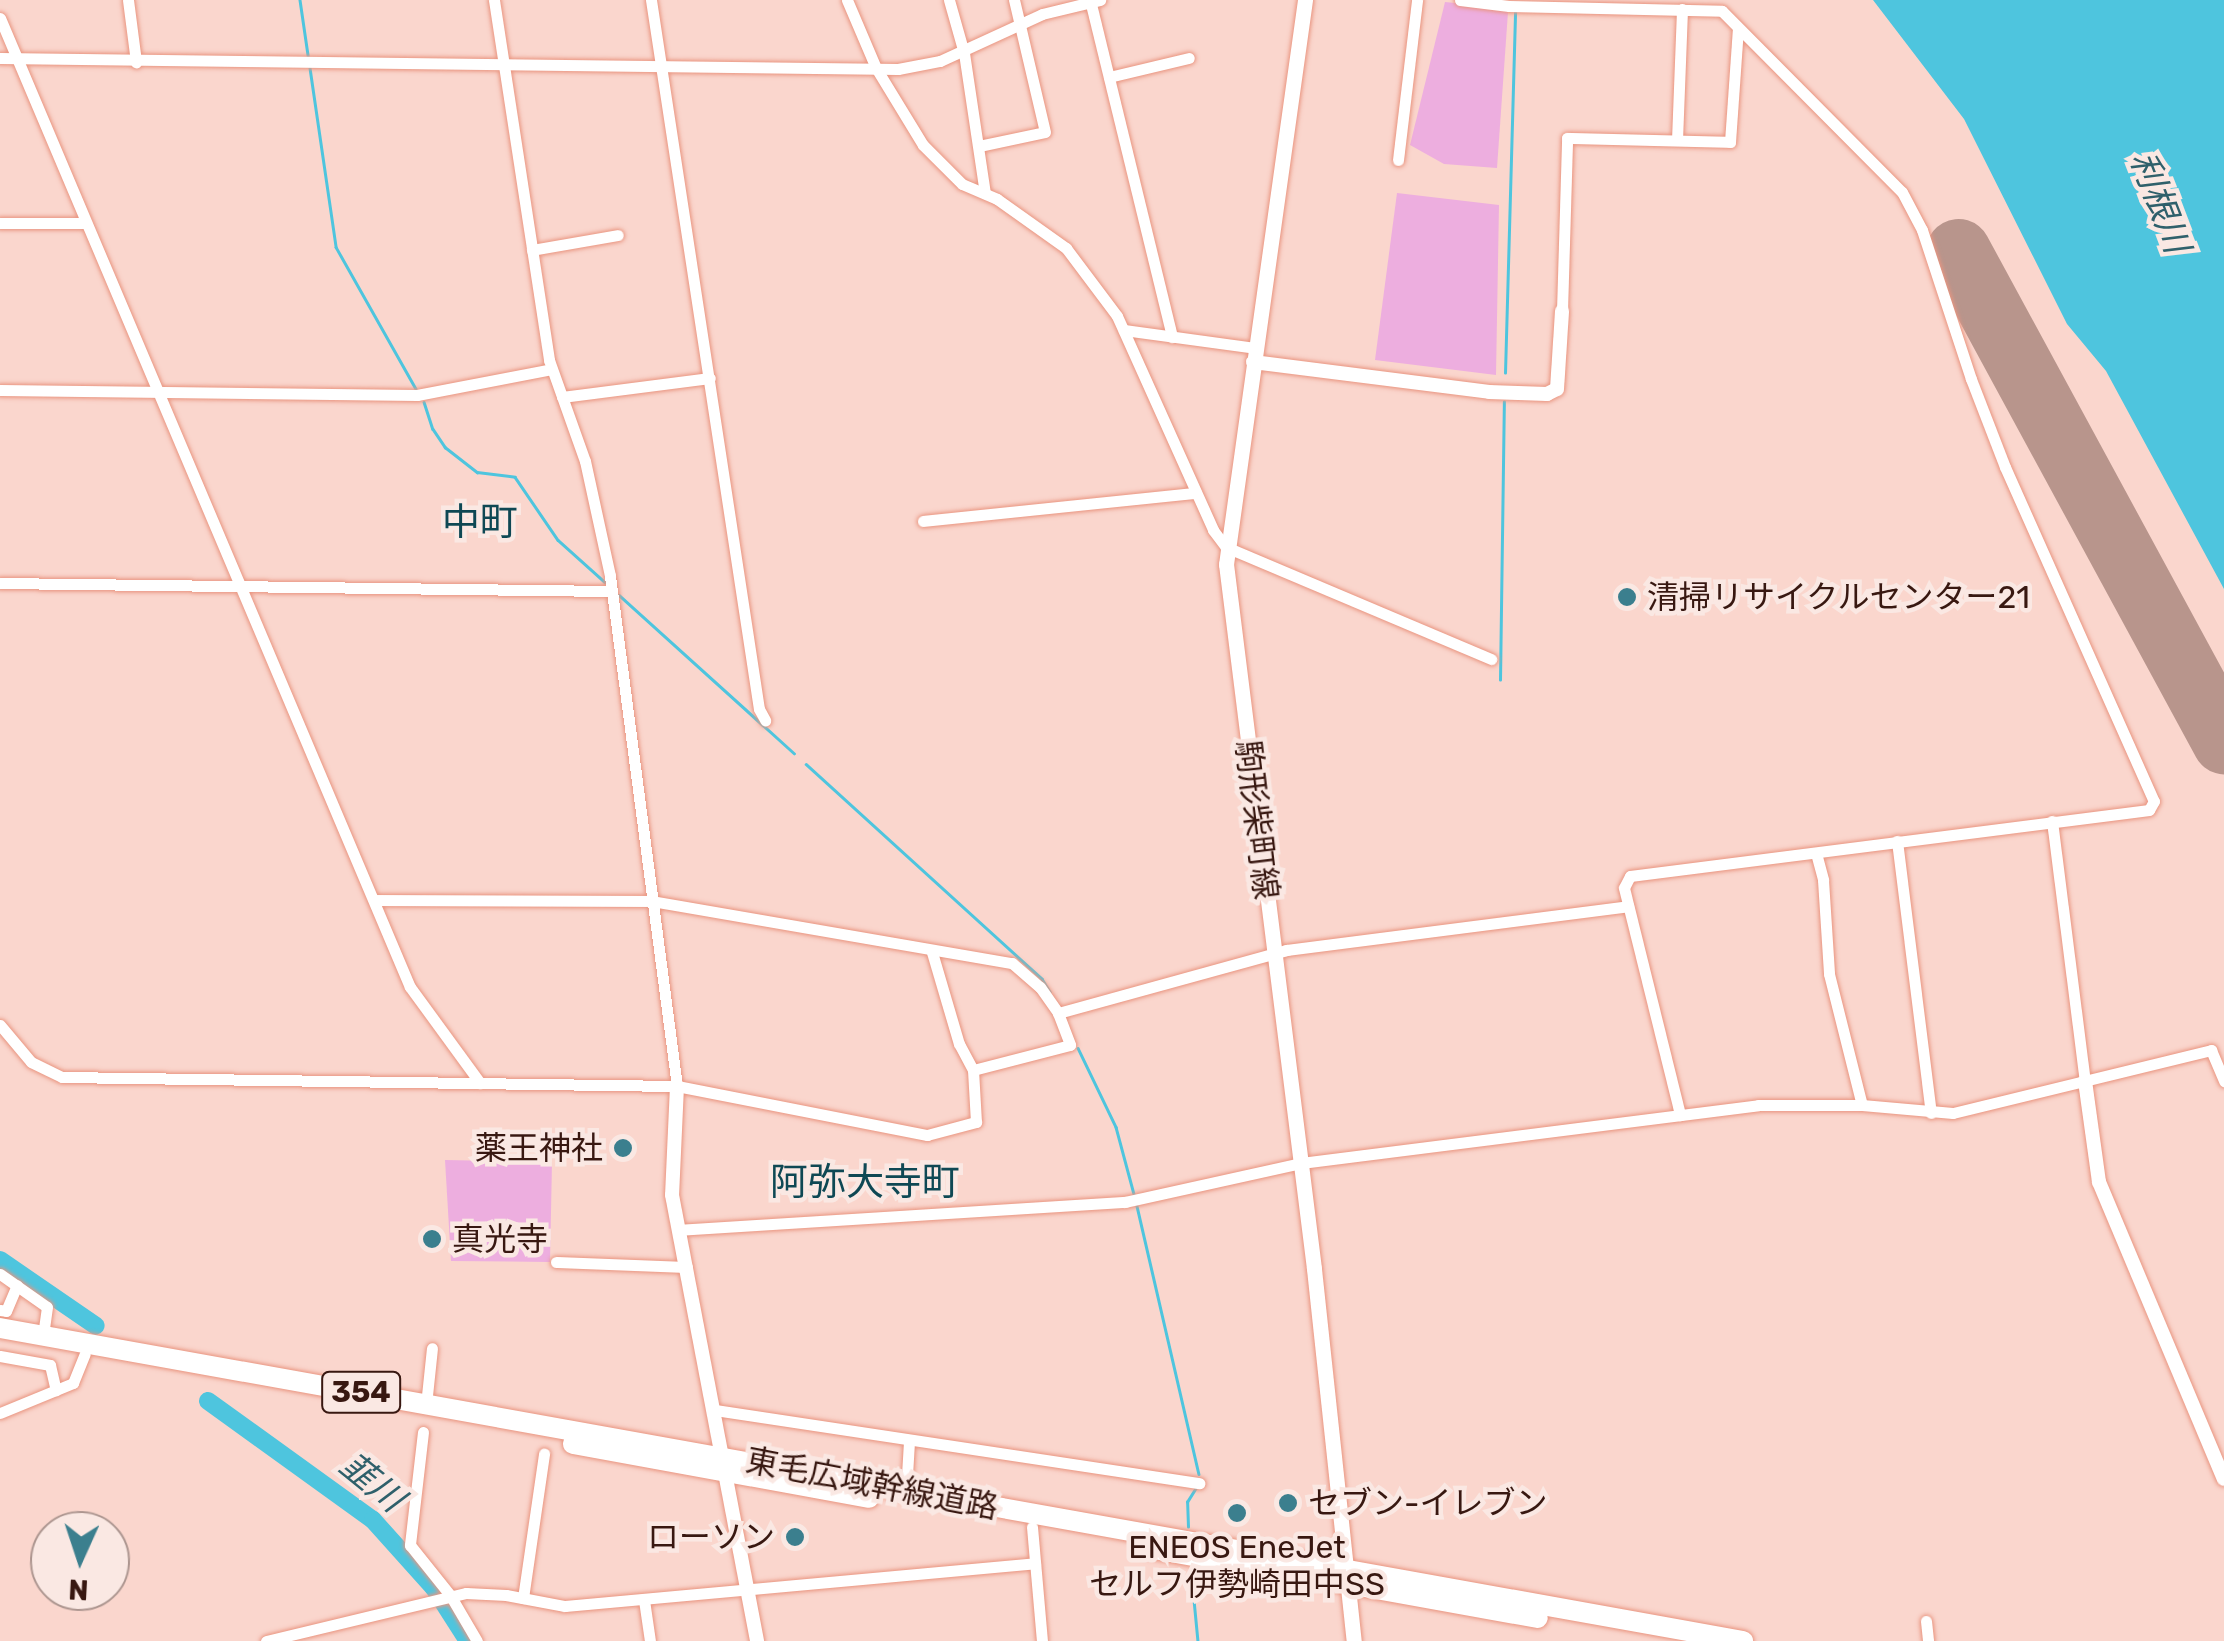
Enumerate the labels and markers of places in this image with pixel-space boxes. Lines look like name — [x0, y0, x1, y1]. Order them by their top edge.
place label: 清掃リサイクルセンター21 — [1647, 578, 2031, 616]
marker: 清掃リサイクルセンター21 — [1616, 586, 1638, 608]
place label: 薬王神社 — [475, 1129, 603, 1167]
marker: 薬王神社 — [612, 1137, 634, 1159]
place label: 真光寺 — [452, 1220, 548, 1258]
marker: 真光寺 — [421, 1228, 443, 1250]
place label: セブン-イレブン — [1308, 1484, 1547, 1522]
marker: セブン-イレブン — [1277, 1492, 1299, 1514]
marker: ENEOS EneJet セルフ伊勢崎田中SS — [1226, 1502, 1248, 1524]
place label: ローソン — [647, 1518, 775, 1556]
marker: ローソン — [784, 1526, 806, 1548]
place label: ENEOS EneJet セルフ伊勢崎田中SS — [1089, 1529, 1385, 1604]

